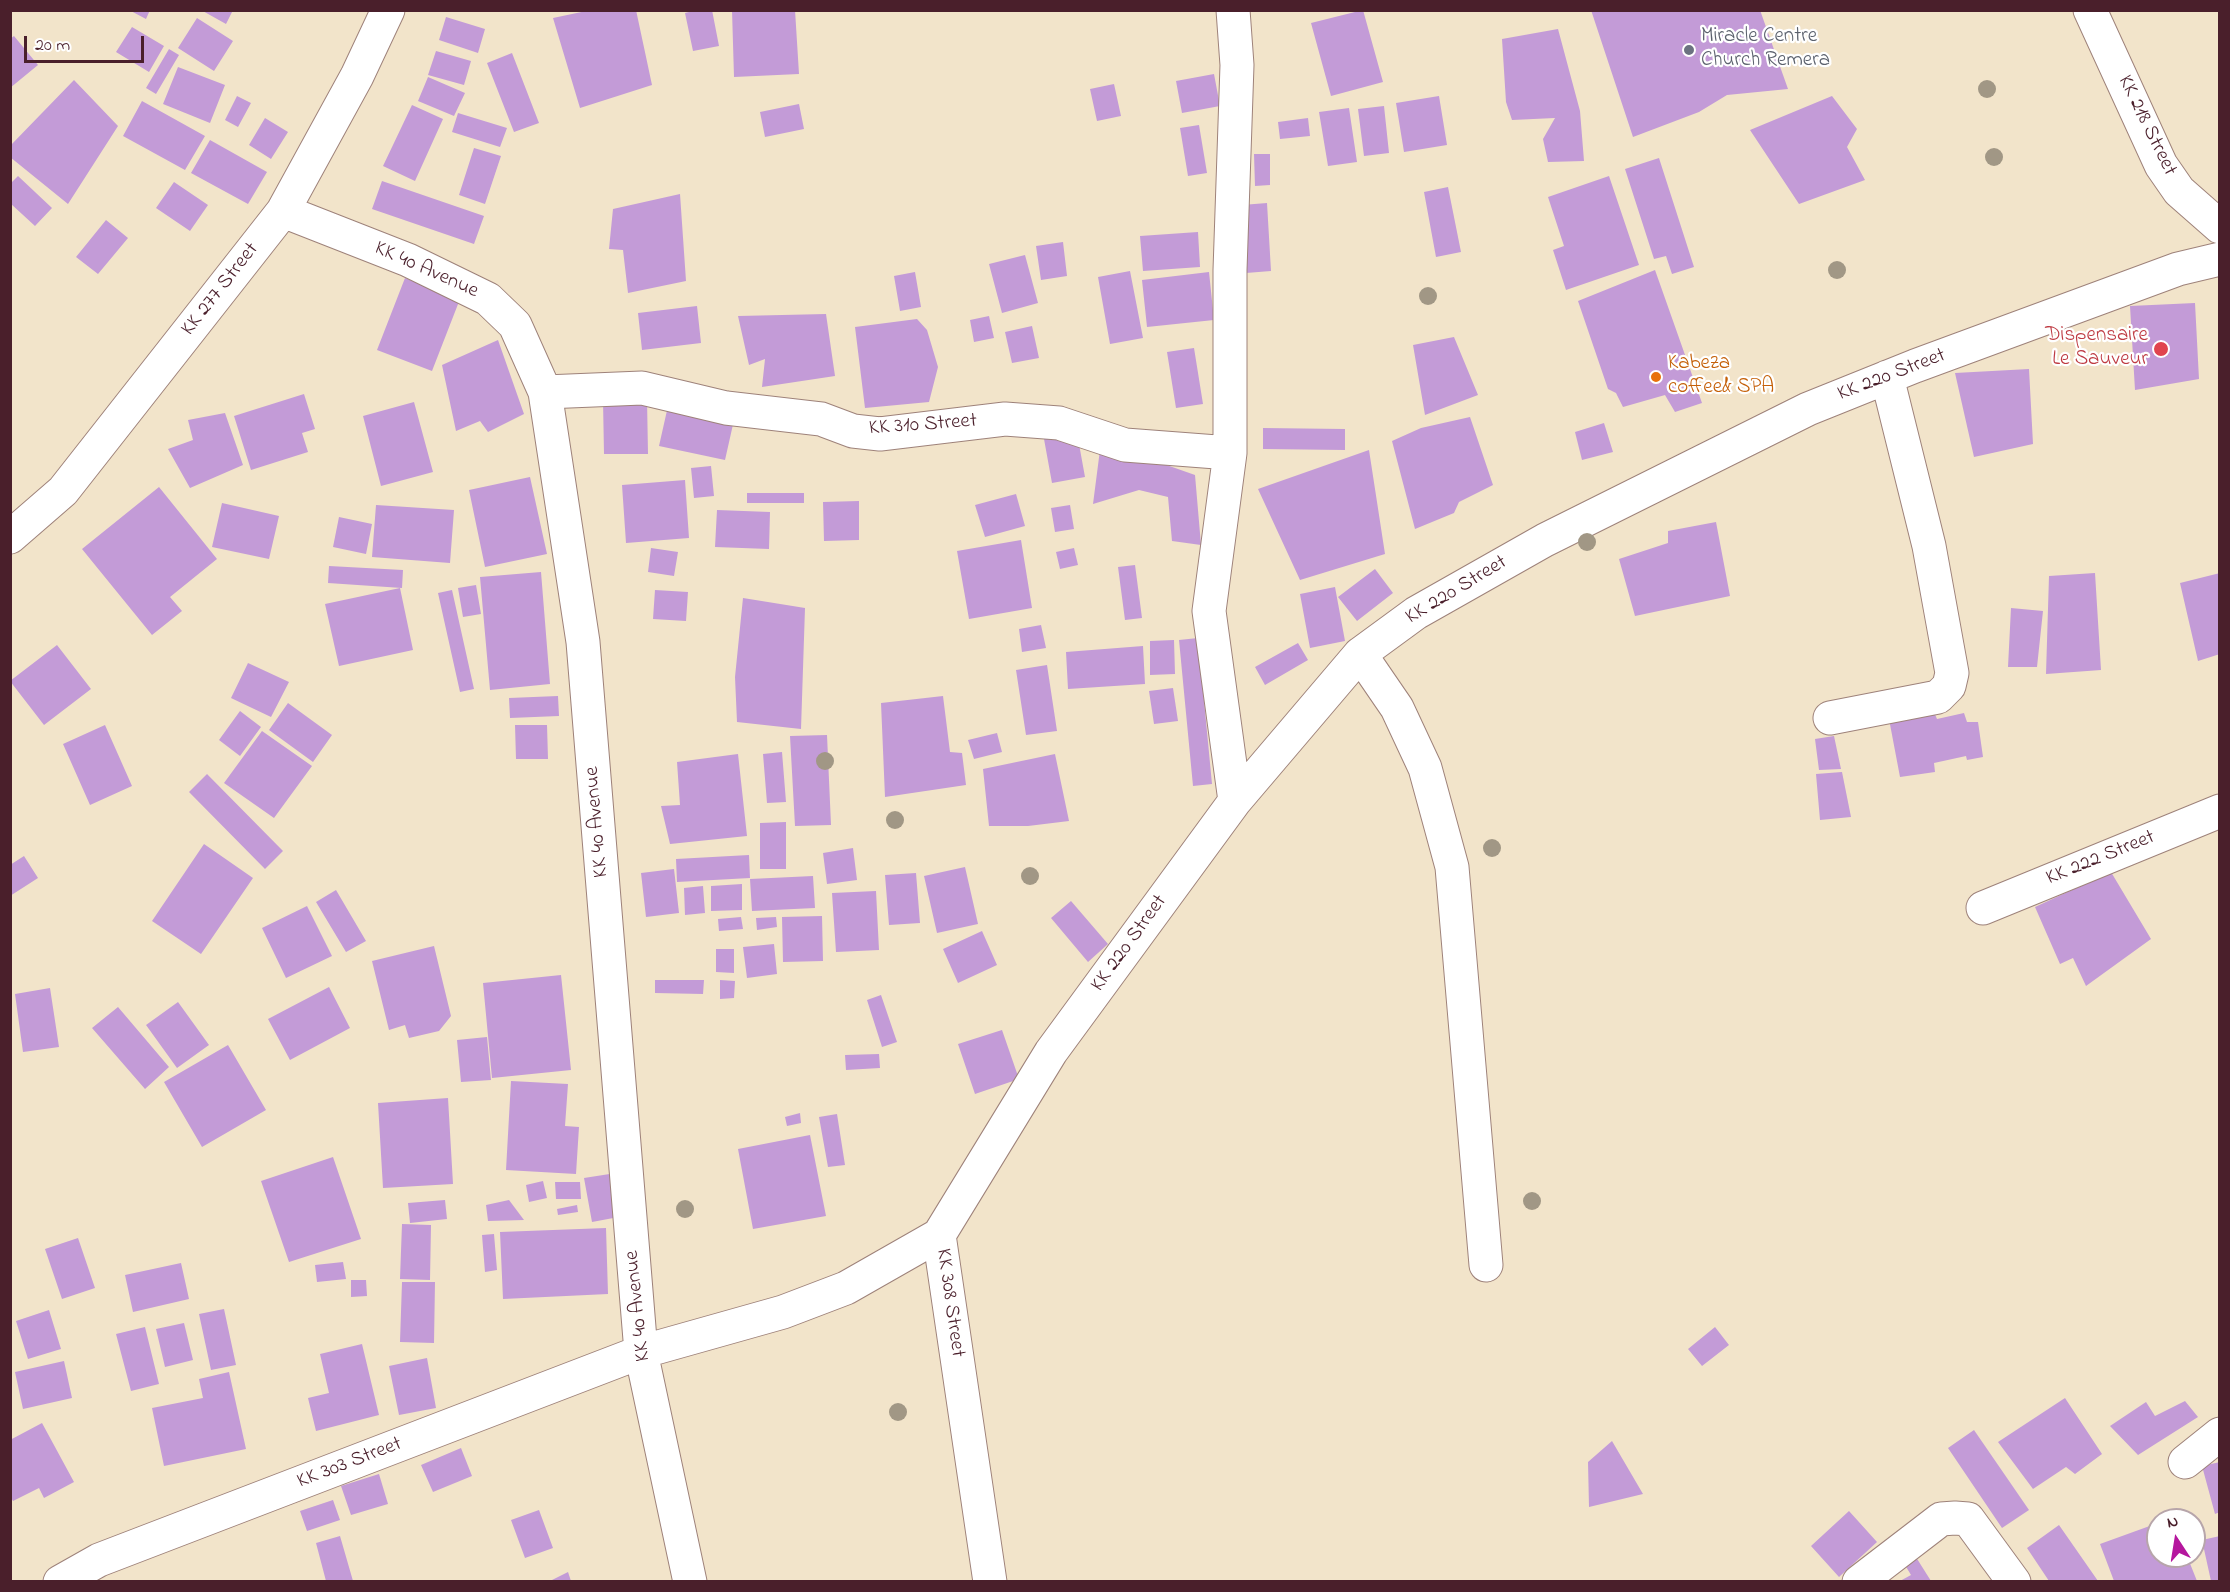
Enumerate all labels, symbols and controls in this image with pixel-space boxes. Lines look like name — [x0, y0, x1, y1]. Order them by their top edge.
scale bar — [27, 24, 147, 62]
place label: Miracle Centre Church Remera — [1701, 25, 1830, 75]
text: 20 m — [35, 33, 70, 59]
marker: Miracle Centre Church Remera — [1682, 43, 1696, 57]
street label: KK 218 Street — [2111, 72, 2181, 180]
street label: KK 40 Avenue — [370, 237, 482, 305]
street label: KK 277 Street — [177, 238, 265, 342]
place label: Dispensaire Le Sauveur — [2045, 324, 2148, 374]
marker: Dispensaire Le Sauveur — [2152, 340, 2170, 358]
street label: KK 220 Street — [1834, 344, 1950, 408]
place label: Kabeza coffee& SPA — [1668, 352, 1774, 402]
marker: Kabeza coffee& SPA — [1649, 370, 1663, 384]
street label: KK 310 Street — [868, 410, 978, 442]
street label: KK 220 Street — [1402, 551, 1512, 631]
street label: KK 40 Avenue — [581, 765, 615, 879]
street label: KK 222 Street — [2043, 826, 2159, 892]
street label: KK 220 Street — [1086, 891, 1174, 997]
street label: KK 308 Street — [929, 1247, 969, 1359]
street label: KK 40 Avenue — [621, 1249, 657, 1363]
street label: KK 303 Street — [294, 1432, 406, 1496]
north arrow — [2146, 1508, 2206, 1568]
text: N — [2165, 1509, 2180, 1535]

